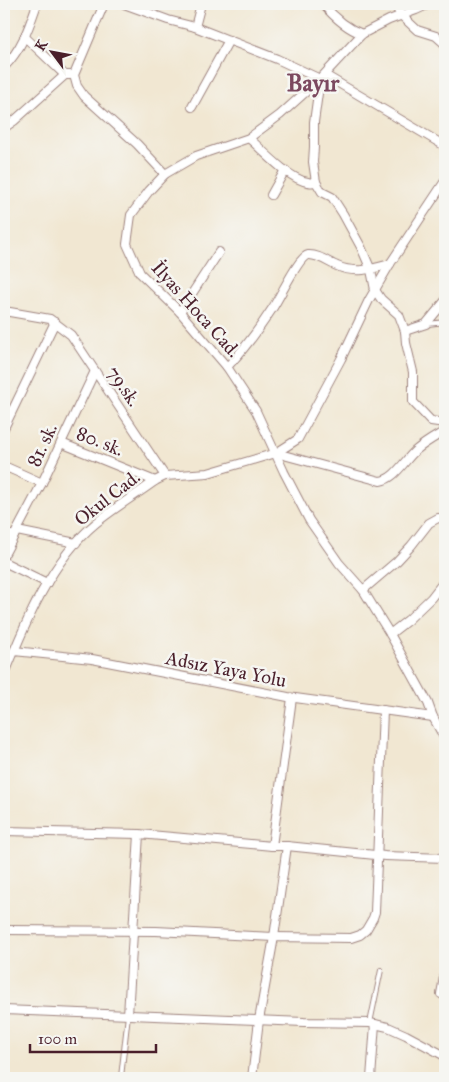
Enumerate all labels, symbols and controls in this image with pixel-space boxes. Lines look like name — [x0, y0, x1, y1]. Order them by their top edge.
north arrow — [28, 28, 78, 78]
text: K — [32, 36, 52, 54]
district label: Bayır — [287, 68, 340, 98]
street label: İlyas Hoca Cad. — [147, 256, 245, 362]
street label: 79.sk. — [102, 361, 146, 411]
street label: 81. sk. — [22, 420, 62, 470]
street label: 80. sk. — [73, 421, 127, 461]
street label: Okul Cad. — [70, 465, 144, 531]
street label: Adsız Yaya Yolu — [163, 646, 288, 692]
scale bar — [30, 1022, 156, 1054]
text: 100 m — [38, 1030, 78, 1048]

